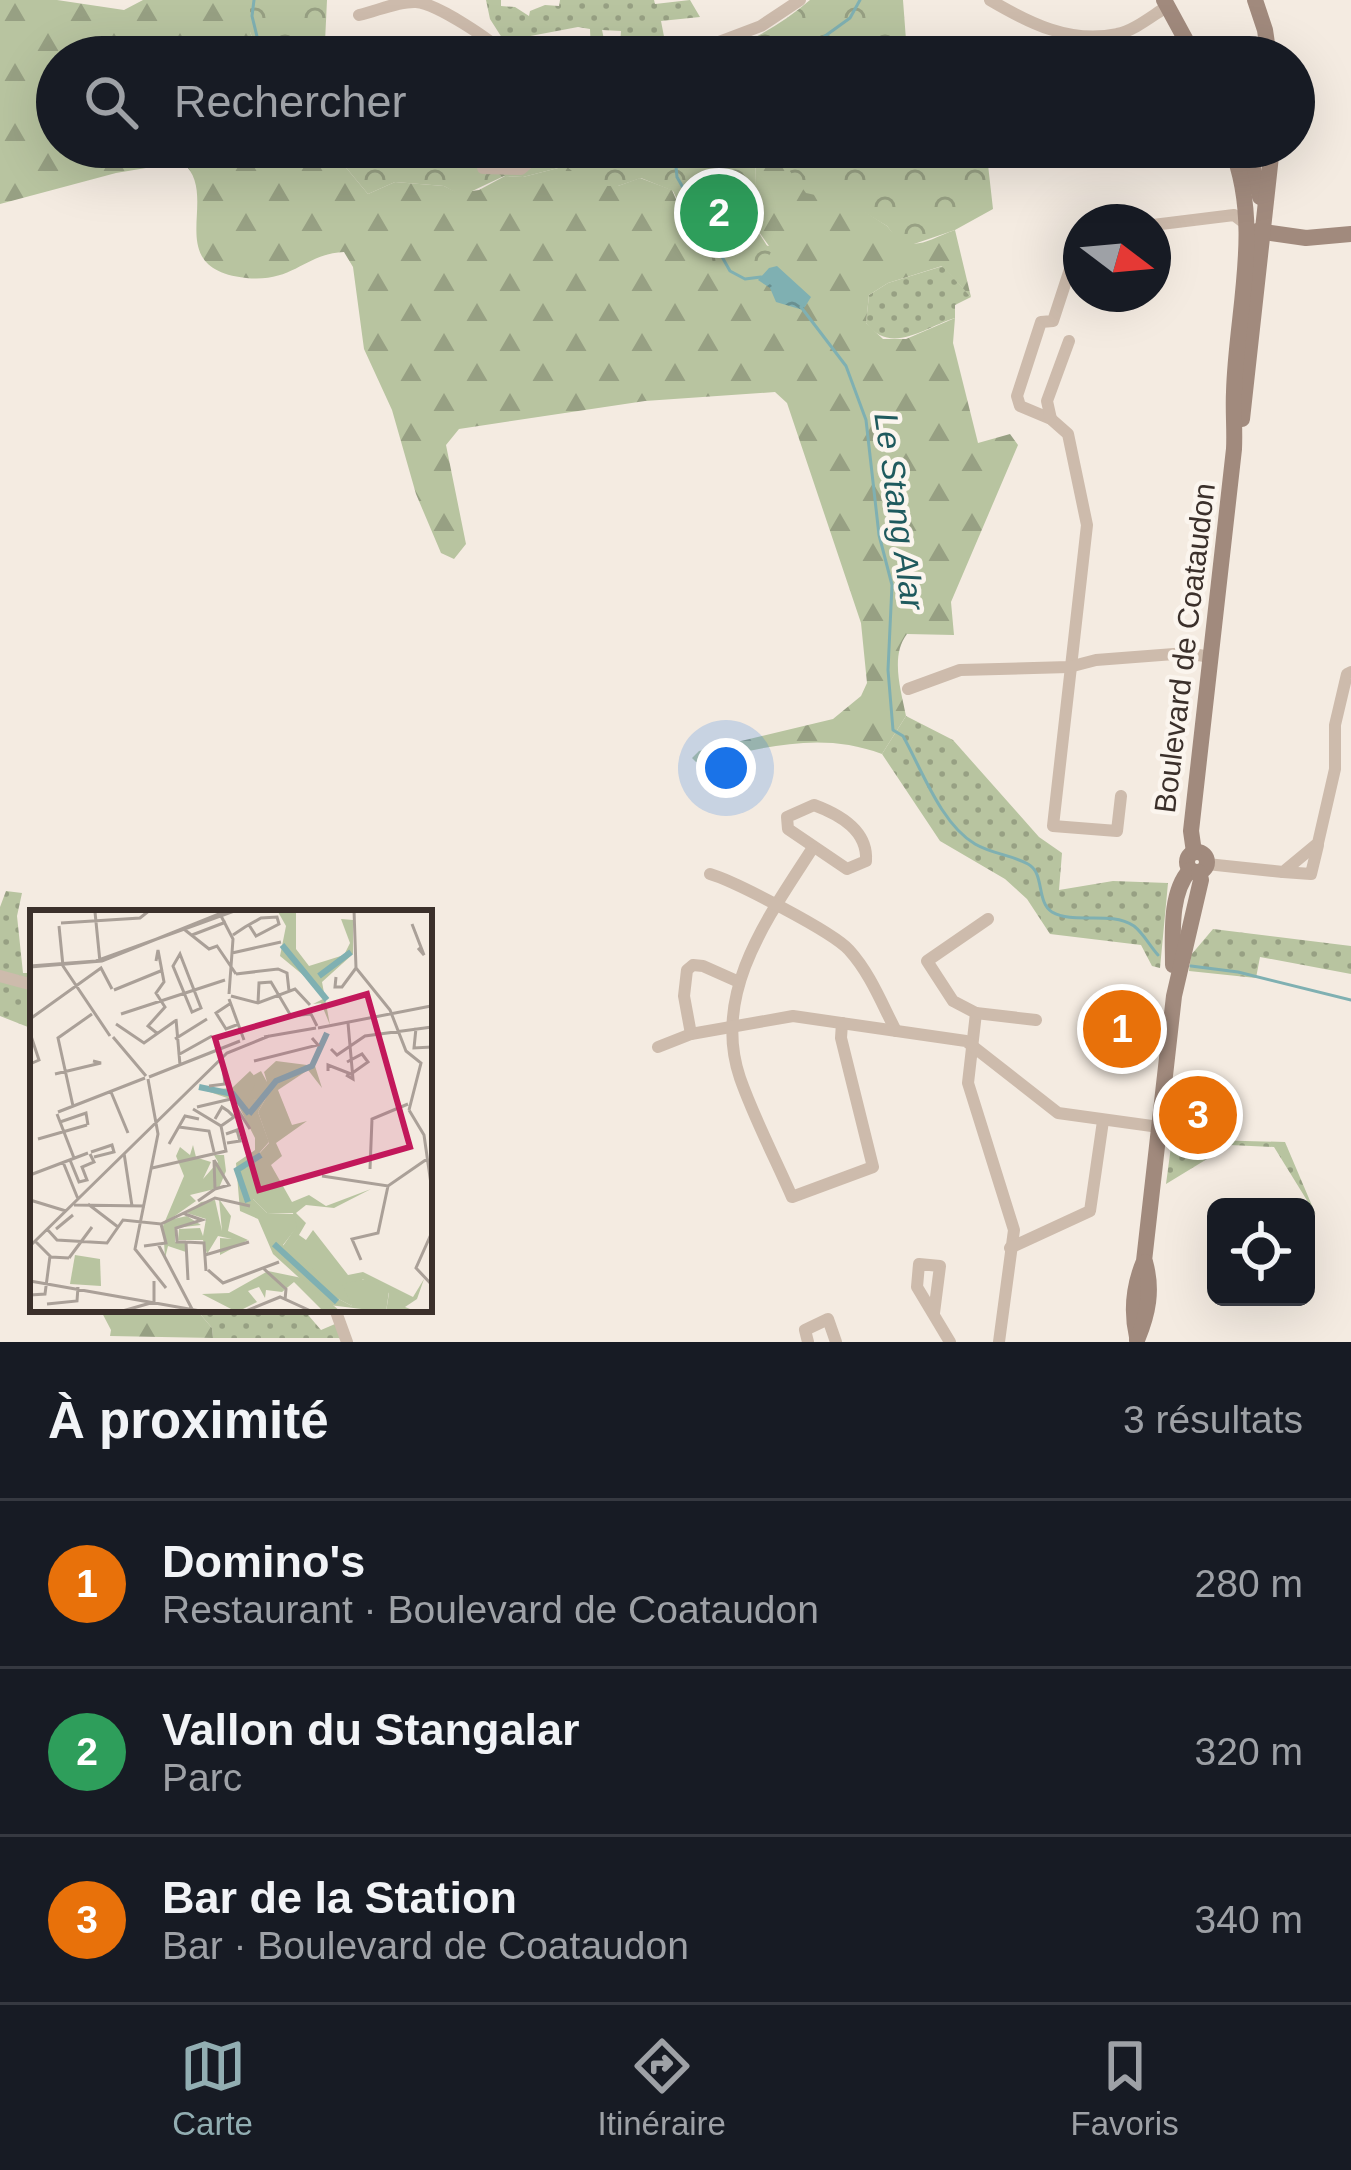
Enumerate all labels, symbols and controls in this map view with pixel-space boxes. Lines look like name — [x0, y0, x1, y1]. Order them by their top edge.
search box — [36, 36, 1315, 168]
icon: search — [78, 69, 144, 135]
text: Rechercher — [174, 76, 407, 127]
pin: 2 — [680, 168, 758, 258]
north arrow — [1063, 204, 1171, 312]
water label: Le Stang Alar — [867, 410, 932, 614]
street label: Boulevard de Coataudon — [1148, 481, 1221, 815]
your location — [696, 738, 756, 798]
inset map — [30, 910, 432, 1312]
pin: 1 — [1083, 984, 1161, 1074]
pin: 3 — [1159, 1070, 1237, 1160]
map controls — [1207, 1198, 1315, 1306]
button: locate — [1207, 1198, 1315, 1306]
text: À proximité — [48, 1392, 329, 1449]
text: 3 résultats — [1123, 1398, 1303, 1441]
text: Domino's — [162, 1536, 365, 1587]
text: 1 — [76, 1562, 98, 1605]
text: 280 m — [1195, 1562, 1303, 1605]
text: Restaurant · Boulevard de Coataudon — [162, 1588, 819, 1631]
text: Vallon du Stangalar — [162, 1704, 580, 1755]
text: 2 — [76, 1730, 98, 1773]
text: 320 m — [1195, 1730, 1303, 1773]
text: Parc — [162, 1756, 242, 1799]
text: Bar de la Station — [162, 1872, 517, 1923]
text: 3 — [76, 1898, 98, 1941]
text: 340 m — [1195, 1898, 1303, 1941]
text: Bar · Boulevard de Coataudon — [162, 1924, 689, 1967]
tab: Carte — [172, 2033, 253, 2143]
tab: Itinéraire — [598, 2033, 726, 2143]
tab: Favoris — [1071, 2033, 1179, 2143]

